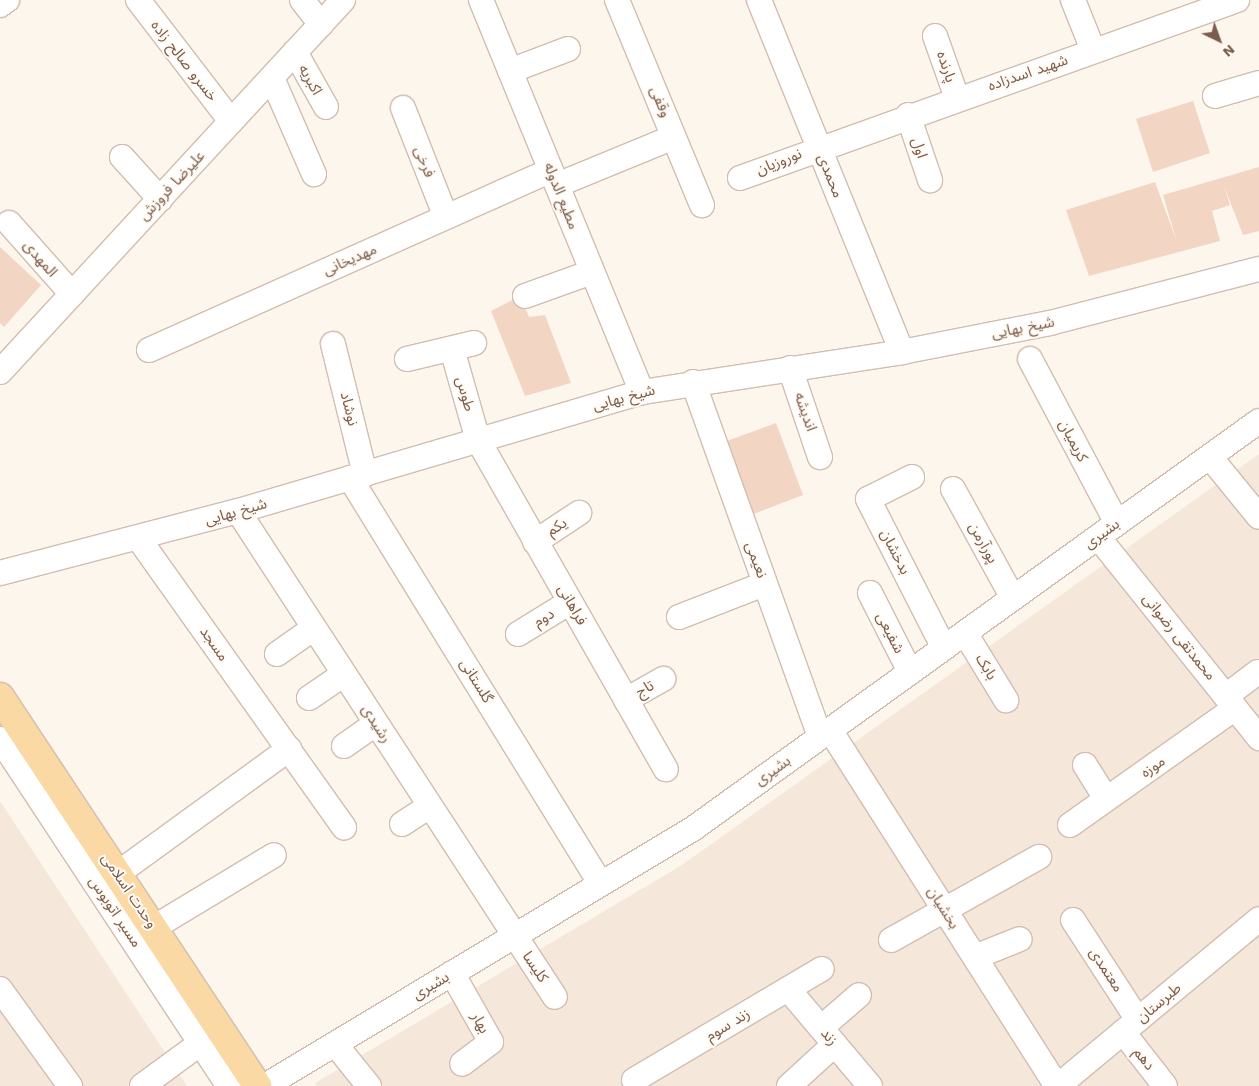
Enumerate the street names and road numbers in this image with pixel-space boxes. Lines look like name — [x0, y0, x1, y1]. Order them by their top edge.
street label: خسرو صالح زاده — [147, 17, 221, 105]
street label: پارنده — [932, 49, 960, 85]
street label: شهید اسدزاده — [986, 51, 1070, 95]
street label: اکبریه — [294, 62, 326, 98]
street label: وقفی — [645, 84, 675, 120]
street label: اول — [907, 135, 931, 161]
street label: فرخی — [410, 144, 438, 180]
street label: نوروزیان — [754, 145, 804, 179]
street label: علیرضا فروزش — [135, 147, 209, 225]
street label: محمدی — [813, 152, 847, 200]
street label: مطیع الدوله — [539, 160, 583, 232]
street label: المهدی — [19, 237, 61, 281]
street label: مهدیخانی — [320, 240, 380, 280]
street label: شیخ بهایی — [990, 313, 1056, 343]
street label: طوس — [451, 375, 479, 413]
street label: شیخ بهایی — [591, 381, 657, 415]
street label: نوشاد — [336, 390, 362, 428]
street label: اندیشه — [790, 390, 820, 434]
street label: کریمیان — [1054, 417, 1092, 465]
street label: شیخ بهایی — [203, 495, 269, 529]
street label: یکم — [543, 514, 571, 540]
street label: بشیری — [1081, 515, 1123, 553]
street label: پورآرمن — [964, 519, 1002, 567]
street label: بدخشان — [876, 526, 914, 578]
street label: نعیمی — [741, 539, 771, 581]
street label: فراهانی — [553, 581, 591, 629]
street label: محمدتقی رضوانی — [1139, 590, 1219, 684]
street label: دوم — [530, 605, 558, 631]
street label: شفیعی — [872, 609, 908, 657]
street label: مسجد — [196, 623, 232, 665]
street label: بابک — [971, 651, 1001, 683]
street label: گلستانی — [456, 656, 496, 706]
street label: تاج — [633, 677, 657, 701]
street label: رشیدی — [357, 702, 395, 746]
street label: بشیری — [752, 752, 794, 790]
street label: موزه — [1137, 752, 1169, 782]
street label: وحدت اسلامی — [97, 850, 161, 932]
street label: مسیر اتوبوس — [85, 873, 145, 951]
street label: بخشیان — [923, 883, 963, 933]
street label: معتمدی — [1085, 944, 1127, 996]
street label: کلیسا — [518, 948, 552, 986]
street label: بشیری — [409, 968, 453, 1004]
street label: طبرستان — [1133, 979, 1185, 1027]
street label: زند سوم — [703, 1005, 753, 1045]
street label: بهار — [467, 1009, 493, 1037]
street label: زند — [817, 1025, 841, 1049]
street label: دهم — [1129, 1044, 1159, 1074]

